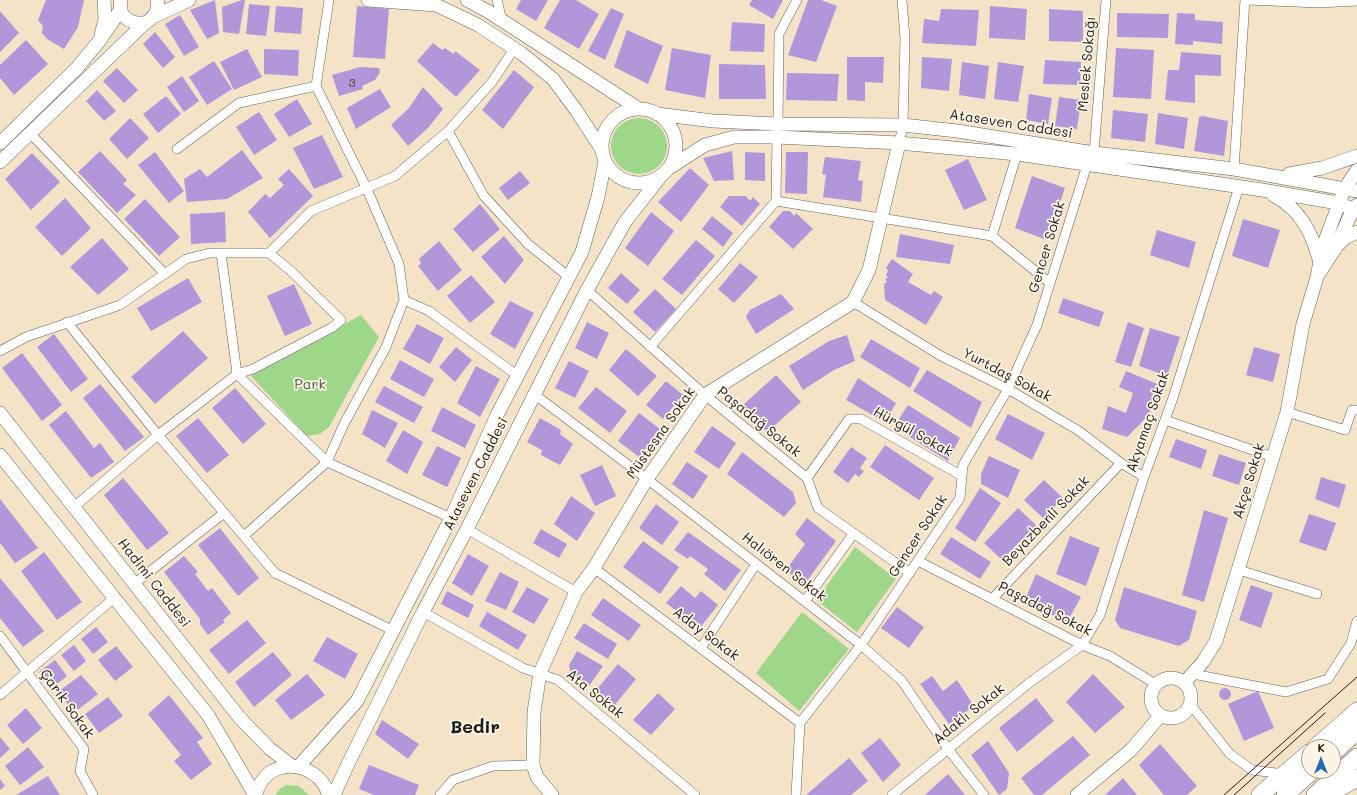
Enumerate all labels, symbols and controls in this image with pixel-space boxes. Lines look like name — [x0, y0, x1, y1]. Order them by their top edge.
street label: Meslek Sokağı — [1074, 16, 1100, 112]
house number: 3 — [348, 76, 356, 90]
street label: Ataseven Caddesi — [948, 106, 1074, 142]
street label: Gencer Sokak — [1025, 199, 1069, 295]
street label: Yurtdaş Sokak — [959, 344, 1055, 406]
street label: Akyamaç Sokak — [1123, 369, 1173, 475]
park label: Park — [294, 377, 326, 393]
street label: Paşadağ Sokak — [714, 383, 804, 461]
street label: Müstesna Sokak — [623, 384, 699, 482]
street label: Hürgül Sokak — [870, 403, 956, 461]
street label: Ataseven Caddesi — [440, 415, 512, 533]
street label: Akçe Sokak — [1230, 441, 1268, 521]
street label: Beyazbenli Sokak — [999, 473, 1093, 569]
street label: Gencer Sokak — [885, 492, 951, 580]
street label: Halıören Sokak — [738, 529, 830, 605]
street label: Hadimi Caddesi — [114, 535, 194, 631]
street label: Paşadağ Sokak — [995, 578, 1095, 640]
street label: Aday Sokak — [669, 604, 743, 664]
street label: Çarık Sokak — [36, 666, 98, 742]
street label: Ata Sokak — [563, 666, 627, 722]
street label: Adaklı Sokak — [930, 680, 1008, 748]
district label: Bedir — [450, 716, 500, 738]
north arrow — [1301, 739, 1341, 779]
text: K — [1317, 740, 1325, 755]

